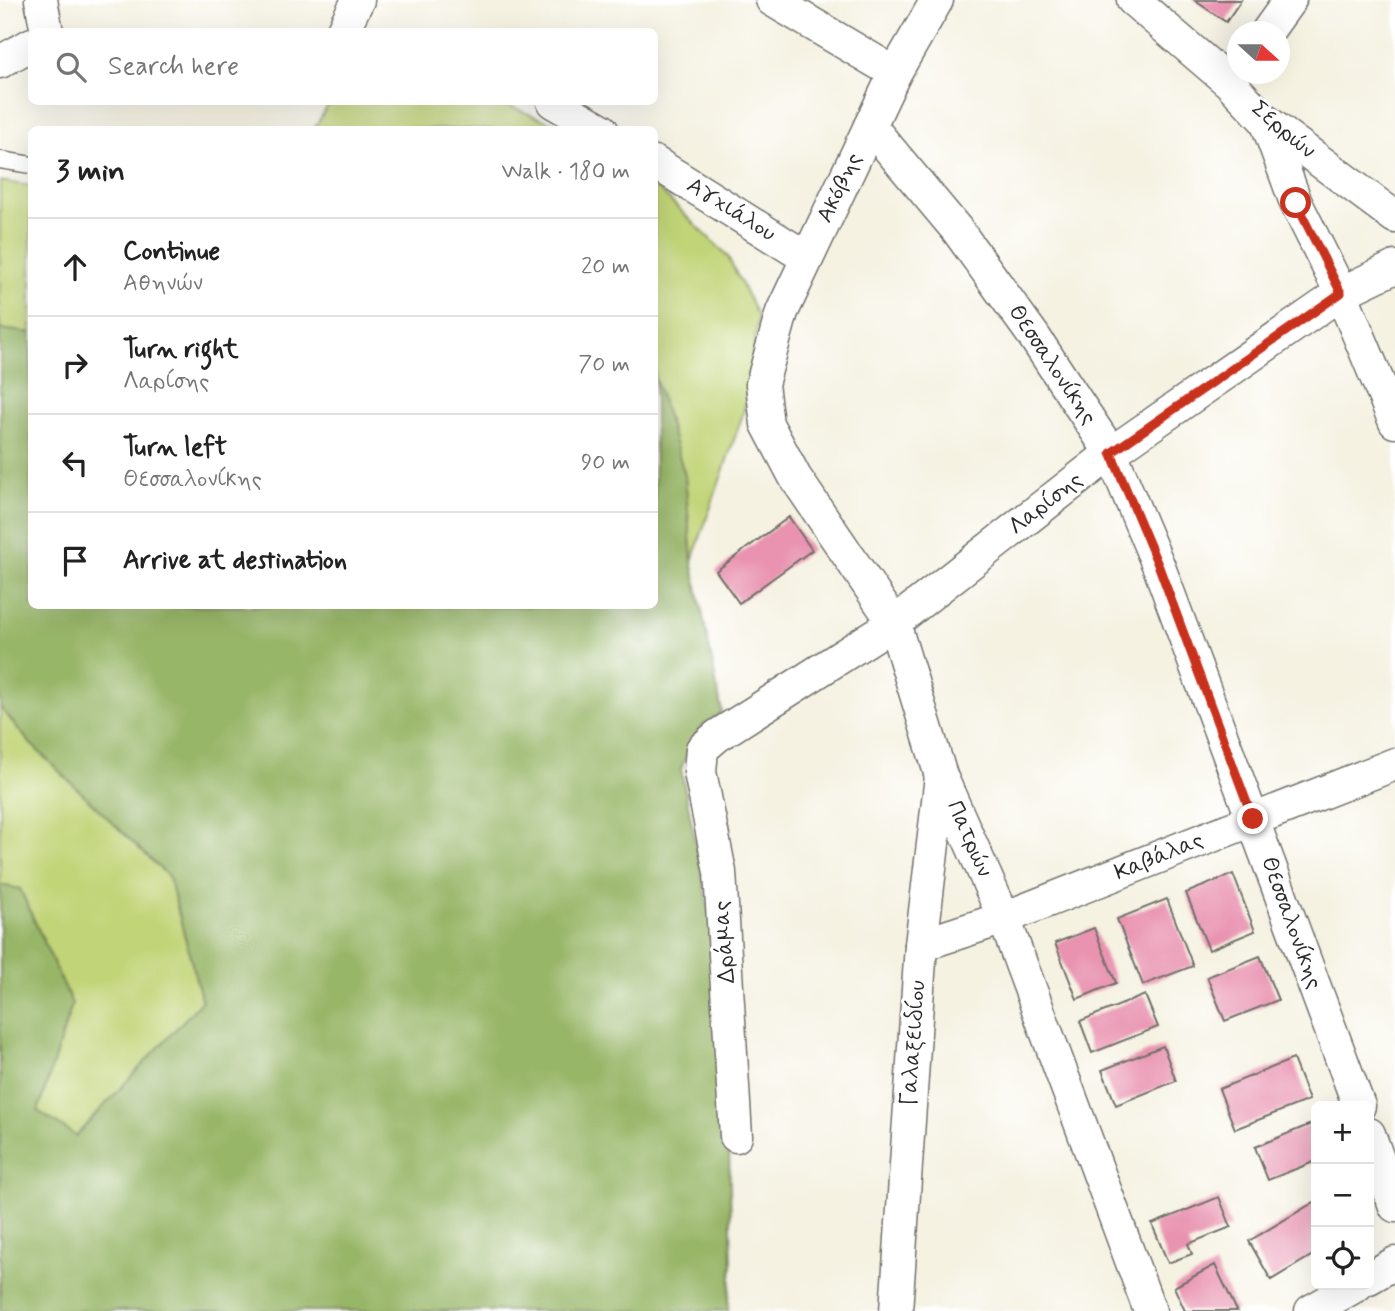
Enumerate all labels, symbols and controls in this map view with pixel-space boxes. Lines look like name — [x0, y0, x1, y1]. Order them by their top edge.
north arrow — [1227, 21, 1290, 84]
search box — [28, 28, 658, 105]
icon: search — [52, 48, 90, 86]
text: Search here — [108, 50, 239, 84]
street label: Σερρών — [1244, 94, 1322, 166]
street label: Ακόβης — [810, 148, 870, 228]
text: 3 min — [56, 152, 125, 191]
text: Walk · 180 m — [501, 157, 630, 187]
street label: Αγχιάλου — [681, 171, 781, 249]
route start — [1280, 187, 1311, 218]
text: Continue — [123, 235, 220, 269]
icon: ahead — [56, 248, 94, 286]
text: 20 m — [581, 252, 630, 282]
text: Αθηνών — [123, 269, 203, 299]
street label: Θεσσαλονίκης — [1001, 299, 1103, 431]
text: Turn right — [123, 333, 239, 367]
icon: right — [56, 346, 94, 384]
text: 70 m — [578, 350, 630, 380]
text: Λαρίσης — [123, 367, 209, 397]
text: Turn left — [123, 431, 227, 465]
icon: left — [56, 444, 94, 482]
text: 90 m — [581, 448, 630, 478]
text: Θεσσαλονίκης — [123, 465, 262, 495]
street label: Λαρίσης — [1003, 466, 1089, 542]
icon: arrive — [56, 542, 94, 580]
text: Arrive at destination — [123, 544, 347, 578]
street label: Πατρών — [939, 796, 999, 882]
route end — [1237, 803, 1268, 834]
street label: Καβάλας — [1110, 826, 1208, 888]
street label: Θεσσαλονίκης — [1253, 853, 1329, 993]
street label: Δράμας — [707, 900, 743, 984]
street label: Γαλαξειδίου — [895, 979, 933, 1107]
map controls — [1311, 1101, 1374, 1290]
button: + — [1311, 1101, 1374, 1164]
button: − — [1311, 1164, 1374, 1227]
button: locate — [1311, 1227, 1374, 1290]

